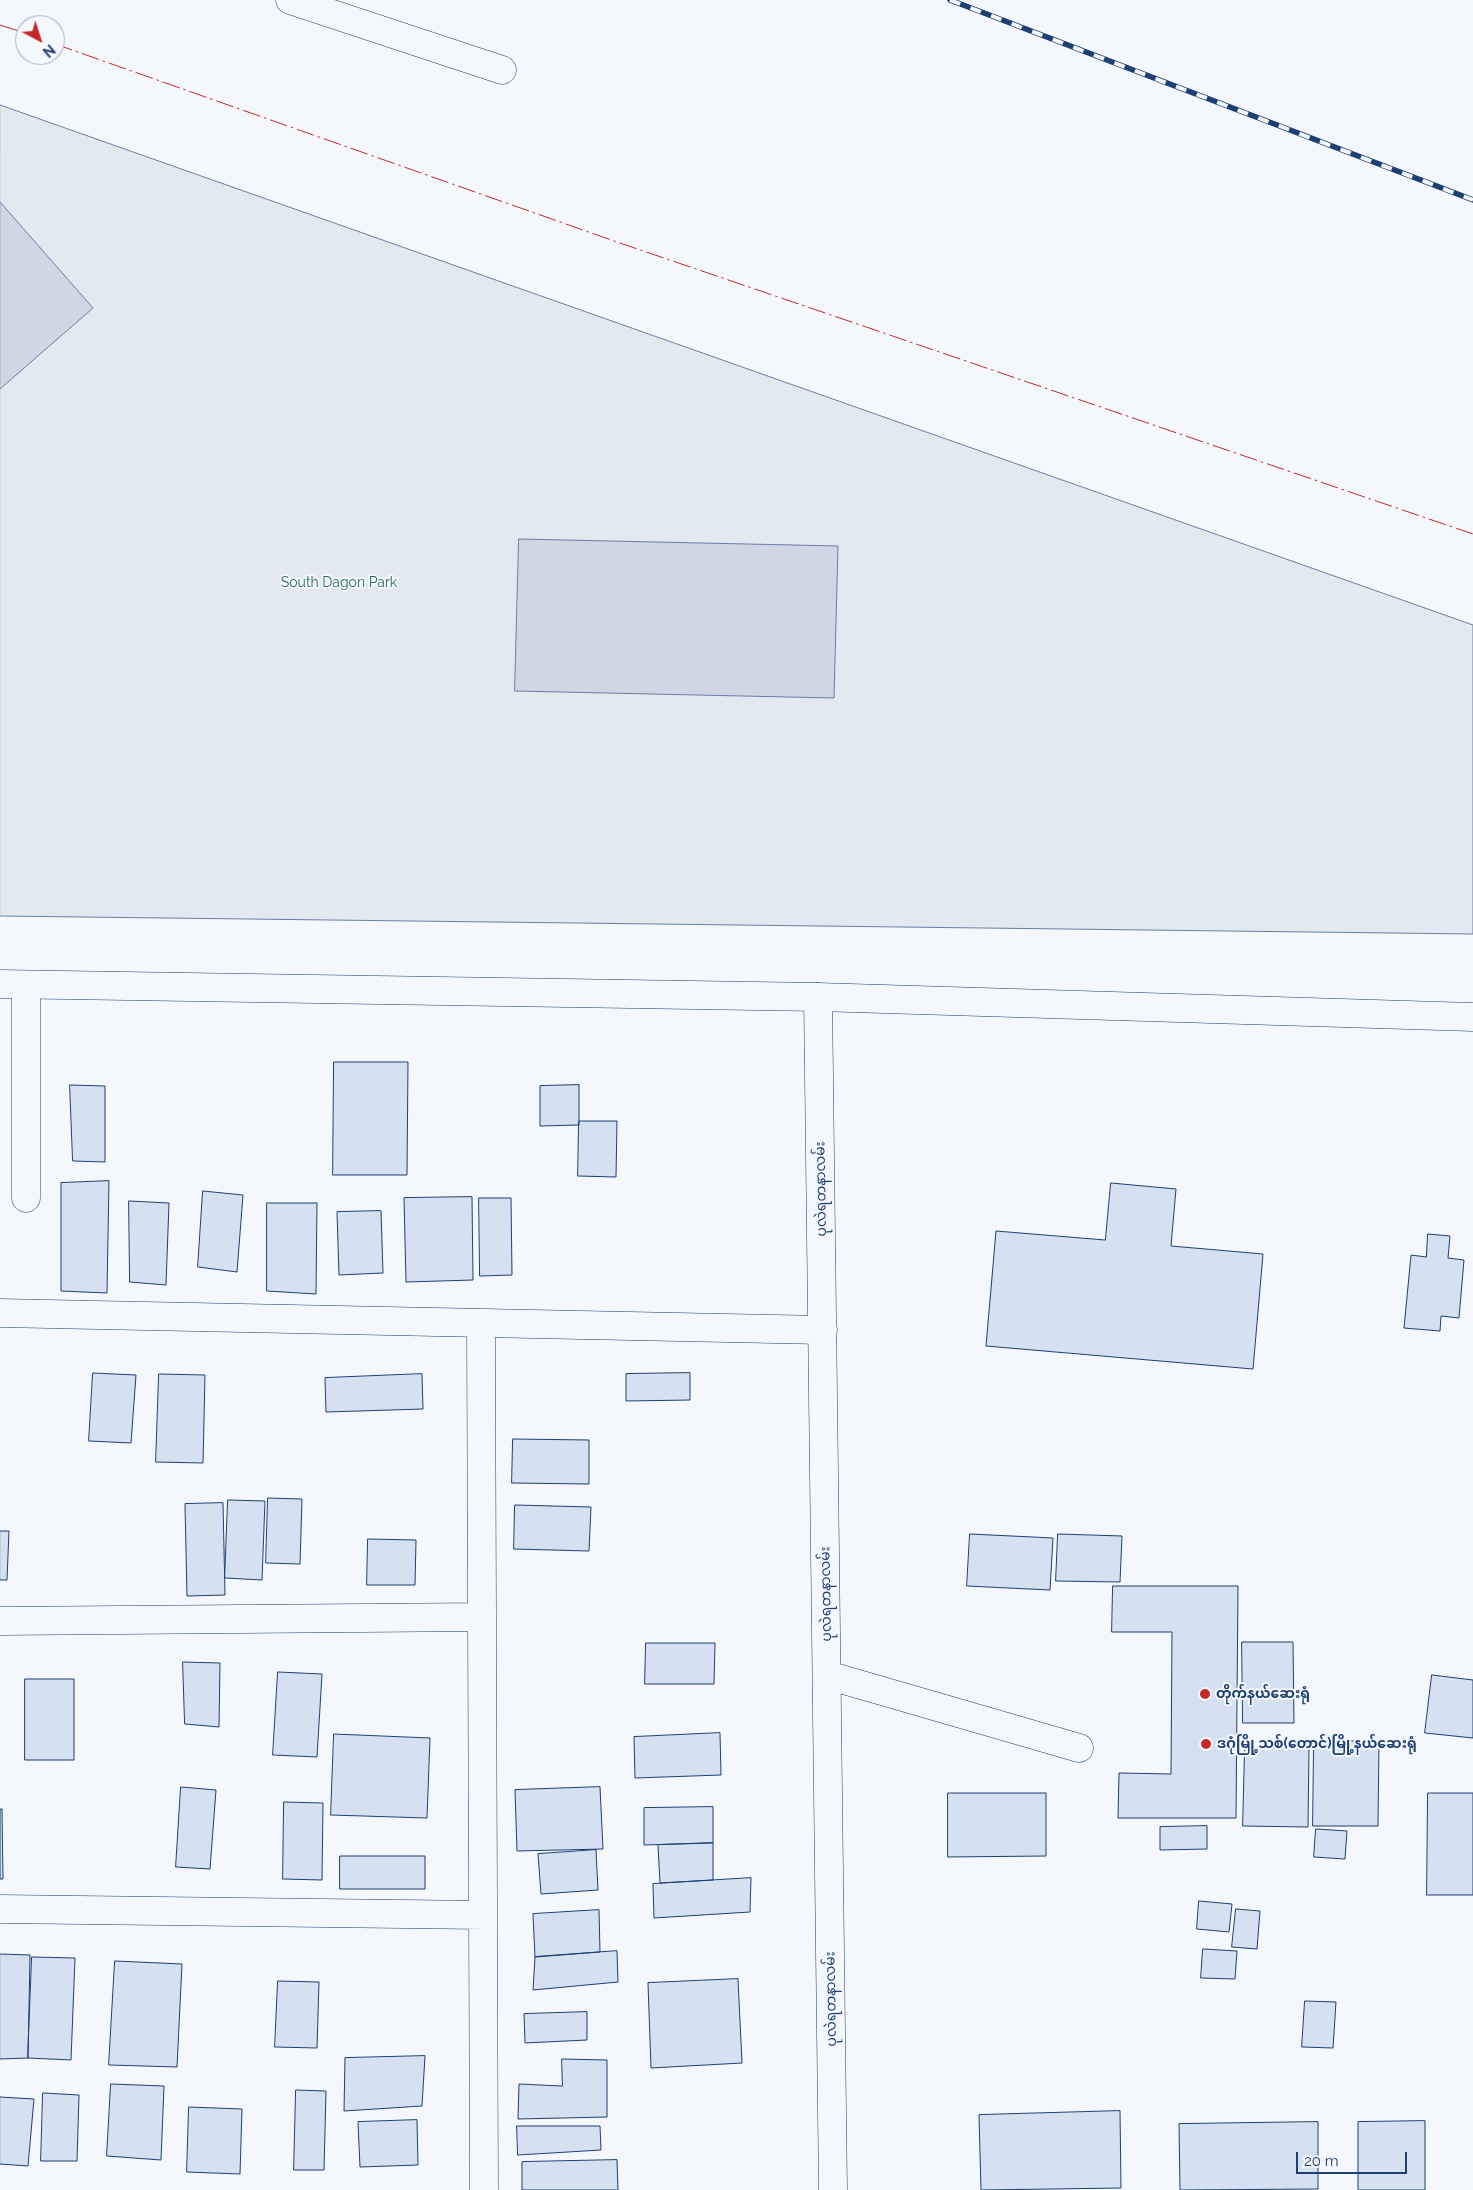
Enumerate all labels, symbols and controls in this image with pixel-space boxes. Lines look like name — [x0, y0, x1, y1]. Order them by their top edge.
north arrow — [15, 15, 65, 65]
text: N — [40, 41, 58, 60]
park label: South Dagon Park — [281, 575, 397, 591]
street label: ပုလဲရတနာလမ်း — [812, 1141, 830, 1237]
street label: ပုလဲရတနာလမ်း — [817, 1546, 835, 1642]
place label: တိုက်နယ်ဆေးရုံ — [1216, 1686, 1310, 1702]
marker: တိုက်နယ်ဆေးရုံ — [1198, 1687, 1212, 1701]
place label: ဒဂုံမြို့သစ်(တောင်)မြို့နယ်ဆေးရုံ — [1217, 1736, 1417, 1752]
marker: ဒဂုံမြို့သစ်(တောင်)မြို့နယ်ဆေးရုံ — [1199, 1737, 1213, 1751]
street label: ပုလဲရတနာလမ်း — [822, 1951, 840, 2047]
scale bar — [1298, 2142, 1409, 2174]
text: 20 m — [1304, 2152, 1339, 2170]

